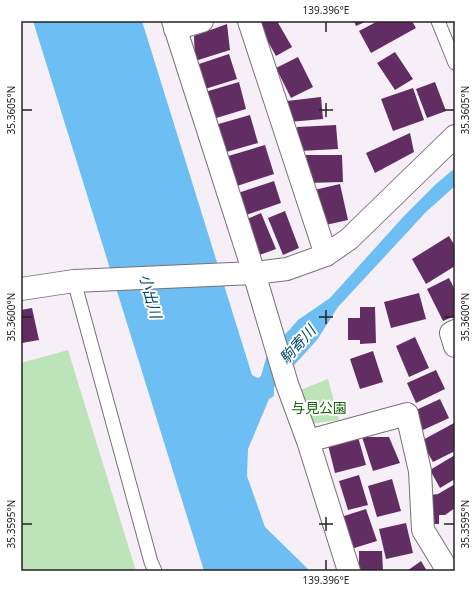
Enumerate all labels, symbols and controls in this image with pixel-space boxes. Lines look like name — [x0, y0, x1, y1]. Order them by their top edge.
text: 139.396°E — [303, 3, 349, 17]
text: 35.3605°N — [4, 86, 18, 134]
text: 35.3605°N — [458, 86, 472, 134]
water label: 小出川 — [136, 272, 167, 322]
text: 35.3600°N — [4, 293, 18, 341]
text: 35.3600°N — [458, 293, 472, 341]
water label: 駒寄川 — [275, 319, 321, 367]
park label: 与見公園 — [291, 398, 347, 417]
text: 35.3595°N — [4, 500, 18, 548]
text: 35.3595°N — [458, 500, 472, 548]
text: 139.396°E — [303, 573, 349, 587]

